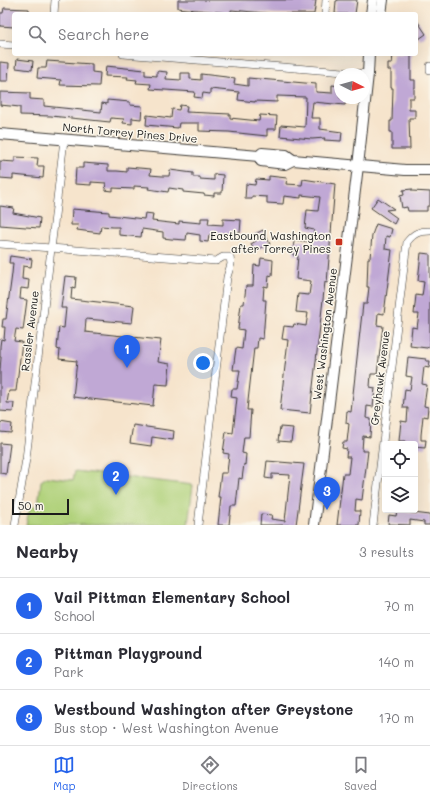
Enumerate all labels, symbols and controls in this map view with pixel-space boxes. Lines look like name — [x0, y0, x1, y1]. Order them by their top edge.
search box — [12, 12, 418, 56]
icon: search — [26, 23, 48, 45]
text: Search here — [58, 24, 149, 44]
north arrow — [334, 68, 370, 104]
street label: North Torrey Pines Drive — [62, 119, 198, 146]
place label: Eastbound Washington after Torrey Pines — [210, 228, 331, 256]
marker: Eastbound Washington after Torrey Pines — [334, 237, 344, 247]
street label: West Washington Avenue — [309, 267, 340, 401]
street label: Rassler Avenue — [17, 290, 42, 372]
street label: Greyhawk Avenue — [366, 330, 393, 426]
pin: 1 — [114, 335, 140, 368]
your location — [193, 353, 213, 373]
map controls — [382, 441, 418, 513]
button: locate — [382, 441, 418, 477]
pin: 2 — [103, 462, 129, 495]
pin: 3 — [314, 477, 340, 510]
button: layers — [382, 477, 418, 513]
scale bar — [12, 497, 69, 516]
text: 50 m — [18, 498, 44, 513]
text: Nearby — [16, 540, 78, 562]
text: 3 results — [359, 543, 414, 560]
text: Vail Pittman Elementary School — [54, 587, 290, 607]
text: 1 — [26, 597, 32, 614]
text: 70 m — [384, 597, 414, 614]
text: School — [54, 607, 95, 624]
text: Pittman Playground — [54, 643, 202, 663]
text: 2 — [25, 653, 33, 670]
text: 140 m — [378, 653, 414, 670]
text: Park — [54, 663, 83, 680]
text: Westbound Washington after Greystone — [54, 699, 353, 719]
text: 3 — [25, 709, 33, 726]
text: 170 m — [378, 709, 414, 726]
text: Bus stop · West Washington Avenue — [54, 719, 279, 736]
tab: Map — [53, 754, 76, 793]
tab: Directions — [182, 754, 238, 793]
tab: Saved — [344, 754, 377, 793]

